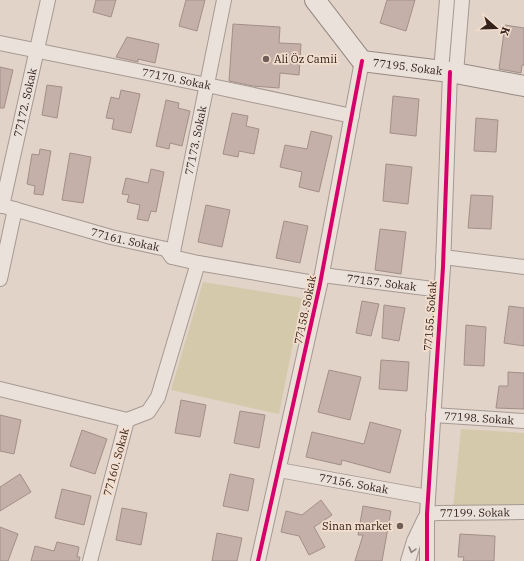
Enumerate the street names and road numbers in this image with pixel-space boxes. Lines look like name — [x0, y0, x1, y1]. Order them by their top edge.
street label: 77195. Sokak — [372, 55, 444, 78]
street label: 77170. Sokak — [141, 65, 213, 93]
street label: 77172. Sokak — [11, 66, 40, 138]
street label: 77173. Sokak — [182, 104, 210, 176]
street label: 77161. Sokak — [89, 225, 161, 255]
street label: 77157. Sokak — [346, 271, 418, 294]
street label: 77158. Sokak — [291, 274, 319, 346]
street label: 77155. Sokak — [421, 280, 439, 351]
street label: 77198. Sokak — [443, 409, 515, 427]
street label: 77160. Sokak — [100, 426, 132, 498]
street label: 77156. Sokak — [318, 470, 390, 497]
street label: 77199. Sokak — [440, 505, 511, 520]

